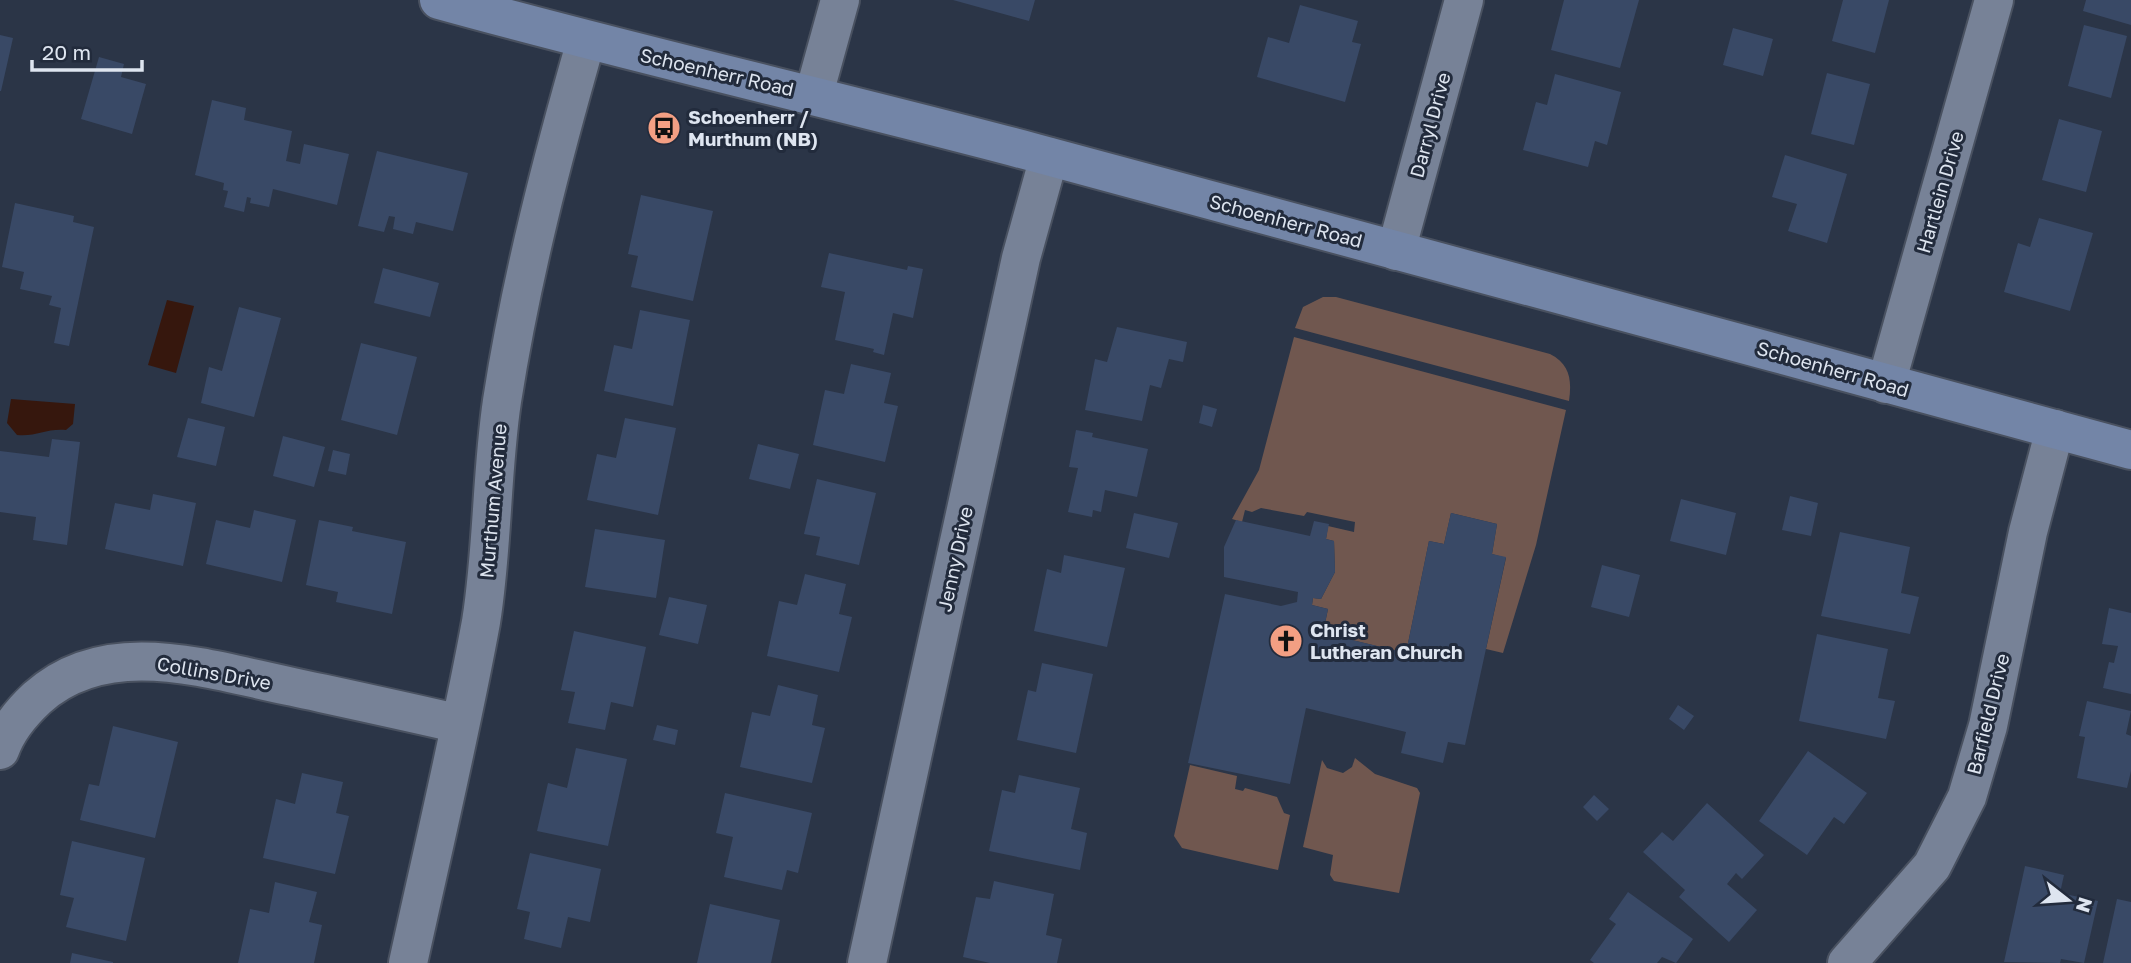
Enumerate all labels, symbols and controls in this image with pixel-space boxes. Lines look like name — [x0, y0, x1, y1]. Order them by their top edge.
scale bar — [32, 28, 142, 72]
text: 20 m — [42, 39, 91, 65]
street label: Schoenherr Road — [638, 43, 796, 100]
street label: Darryl Drive — [1404, 70, 1455, 180]
place label: Schoenherr / Murthum (NB) — [688, 105, 818, 150]
bus stop icon: Schoenherr / Murthum (NB) — [645, 109, 683, 147]
street label: Hartlein Drive — [1911, 128, 1968, 256]
street label: Schoenherr Road — [1207, 189, 1365, 252]
street label: Schoenherr Road — [1754, 336, 1912, 401]
street label: Murthum Avenue — [474, 423, 511, 579]
street label: Jenny Drive — [932, 504, 977, 614]
place label: Christ Lutheran Church — [1310, 618, 1462, 663]
church icon: Christ Lutheran Church — [1267, 622, 1305, 660]
street label: Collins Drive — [155, 651, 273, 694]
street label: Barfield Drive — [1961, 651, 2014, 777]
north arrow — [2033, 865, 2103, 935]
text: N — [2072, 895, 2098, 915]

